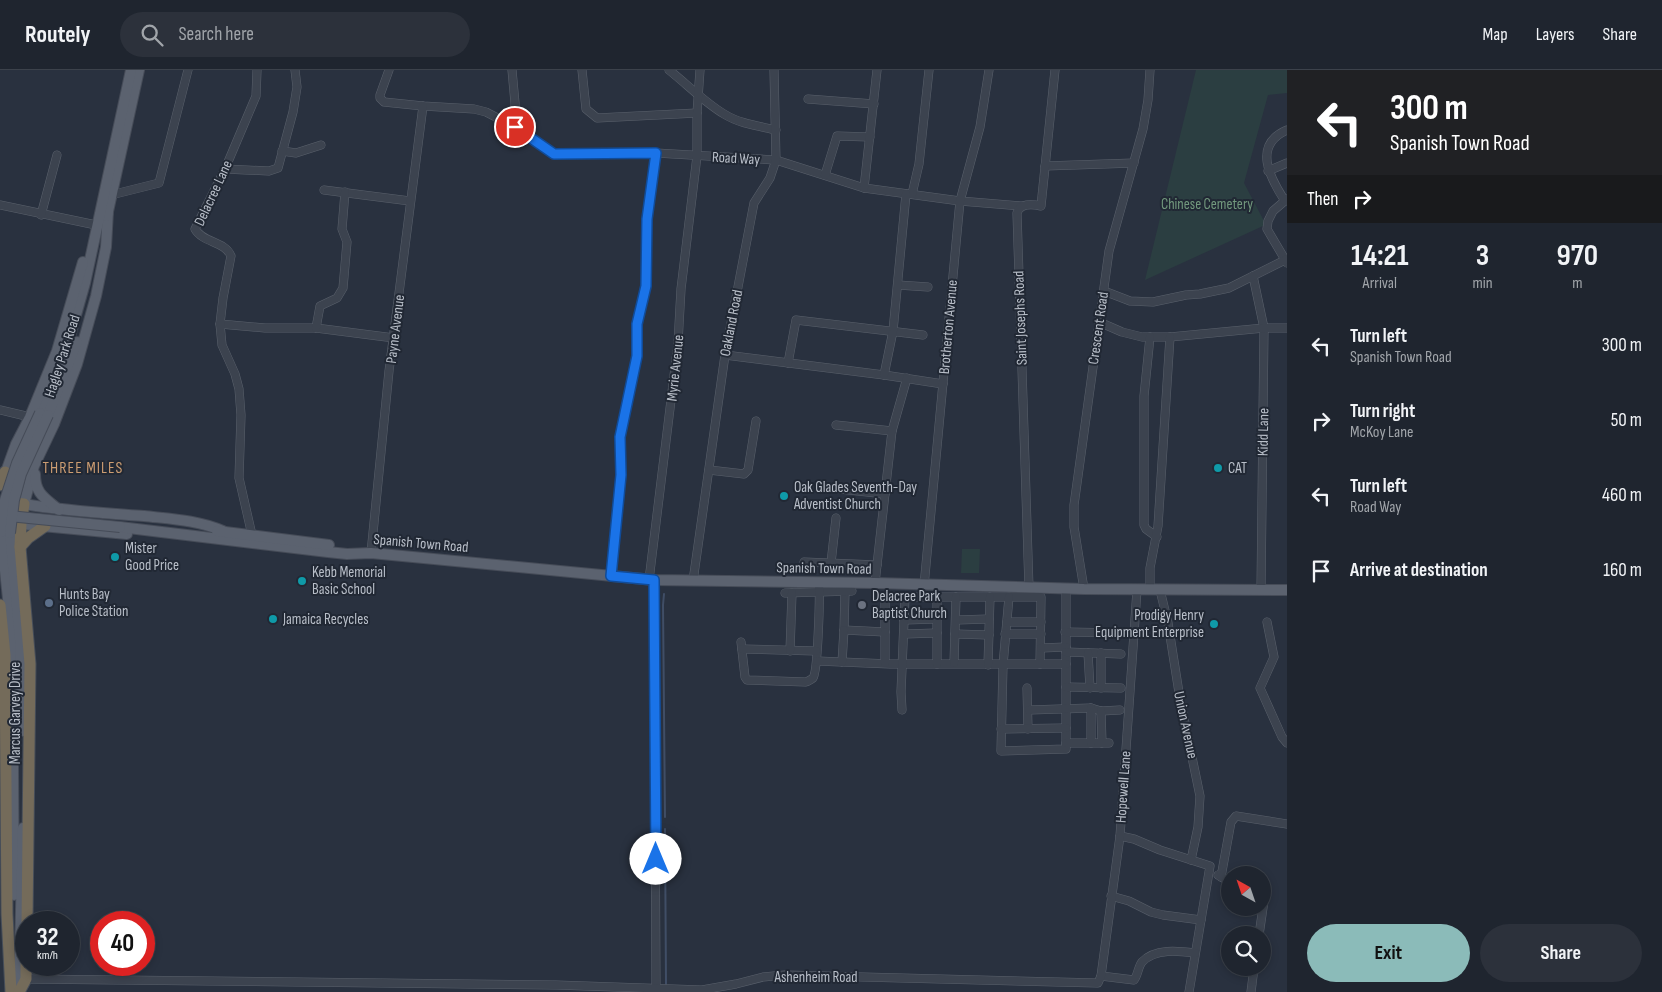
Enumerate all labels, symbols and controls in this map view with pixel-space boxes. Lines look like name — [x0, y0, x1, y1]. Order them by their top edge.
search box — [120, 12, 470, 57]
text: Routely — [25, 20, 90, 49]
icon: search — [138, 21, 166, 49]
text: Search here — [178, 23, 254, 46]
text: Map — [1483, 24, 1508, 45]
text: Layers — [1536, 24, 1575, 45]
text: Share — [1603, 24, 1637, 45]
text: 300 m — [1390, 87, 1468, 130]
icon: left — [1307, 90, 1372, 155]
pin — [494, 106, 536, 148]
icon: arrive — [501, 113, 529, 141]
text: Spanish Town Road — [1390, 130, 1530, 157]
street label: Road Way — [711, 148, 761, 169]
street label: Delacree Lane — [190, 157, 237, 229]
icon: right — [1348, 185, 1376, 213]
text: Then — [1307, 188, 1338, 211]
park label: Chinese Cemetery — [1161, 195, 1253, 214]
text: 14:21 — [1351, 238, 1409, 274]
text: 3 — [1476, 238, 1489, 274]
text: 970 — [1557, 238, 1598, 274]
street label: Saint Josephs Road — [1009, 270, 1032, 366]
text: Arrival — [1363, 274, 1397, 293]
text: min — [1473, 274, 1493, 293]
text: m — [1572, 274, 1582, 293]
street label: Brotherton Avenue — [935, 279, 962, 375]
street label: Oakland Road — [716, 288, 747, 358]
street label: Crescent Road — [1084, 291, 1113, 366]
street label: Payne Avenue — [382, 294, 409, 365]
street label: Hagley Park Road — [40, 313, 85, 400]
text: Turn left — [1350, 325, 1407, 348]
icon: left — [1307, 332, 1335, 360]
street label: Myrie Avenue — [663, 334, 688, 402]
text: 300 m — [1602, 334, 1642, 357]
text: Spanish Town Road — [1350, 348, 1452, 367]
text: Turn right — [1350, 400, 1415, 423]
icon: right — [1307, 407, 1335, 435]
street label: Kidd Lane — [1254, 408, 1273, 456]
text: 50 m — [1611, 409, 1642, 432]
text: McKoy Lane — [1350, 423, 1413, 442]
district label: THREE MILES — [43, 459, 123, 478]
place label: CAT — [1228, 459, 1247, 478]
marker: CAT — [1212, 462, 1224, 474]
text: Turn left — [1350, 475, 1407, 498]
place label: Oak Glades Seventh-Day Adventist Church — [793, 478, 917, 514]
icon: left — [1307, 482, 1335, 510]
text: 460 m — [1602, 484, 1642, 507]
marker: Oak Glades Seventh-Day Adventist Church — [778, 490, 790, 502]
text: Road Way — [1350, 498, 1401, 517]
street label: Spanish Town Road — [373, 530, 469, 557]
place label: Mister Good Price — [125, 539, 179, 575]
marker: Mister Good Price — [109, 551, 121, 563]
icon: arrive — [1307, 557, 1335, 585]
street label: Spanish Town Road — [776, 558, 872, 579]
text: Arrive at destination — [1350, 559, 1488, 582]
text: 160 m — [1603, 559, 1642, 582]
place label: Kebb Memorial Basic School — [312, 563, 386, 599]
marker: Kebb Memorial Basic School — [296, 575, 308, 587]
place label: Hunts Bay Police Station — [59, 585, 129, 621]
place label: Delacree Park Baptist Church — [872, 587, 947, 623]
marker: Hunts Bay Police Station — [43, 597, 55, 609]
marker: Delacree Park Baptist Church — [856, 599, 868, 611]
place label: Prodigy Henry Equipment Enterprise — [1095, 606, 1204, 642]
place label: Jamaica Recycles — [282, 610, 369, 629]
marker: Jamaica Recycles — [267, 613, 279, 625]
marker: Prodigy Henry Equipment Enterprise — [1208, 618, 1220, 630]
street label: Marcus Garvey Drive — [6, 662, 25, 764]
street label: Union Avenue — [1169, 690, 1202, 761]
street label: Hopewell Lane — [1112, 750, 1135, 824]
position arrow — [629, 832, 681, 884]
north arrow — [1221, 866, 1271, 916]
map controls — [1221, 866, 1271, 976]
speed limit sign: 40 — [90, 911, 155, 976]
text: 32 — [36, 922, 59, 953]
button: Exit — [1307, 924, 1470, 982]
button: Share — [1480, 924, 1642, 982]
button: search — [1221, 926, 1271, 976]
text: km/h — [37, 948, 58, 963]
street label: Ashenheim Road — [774, 968, 857, 987]

